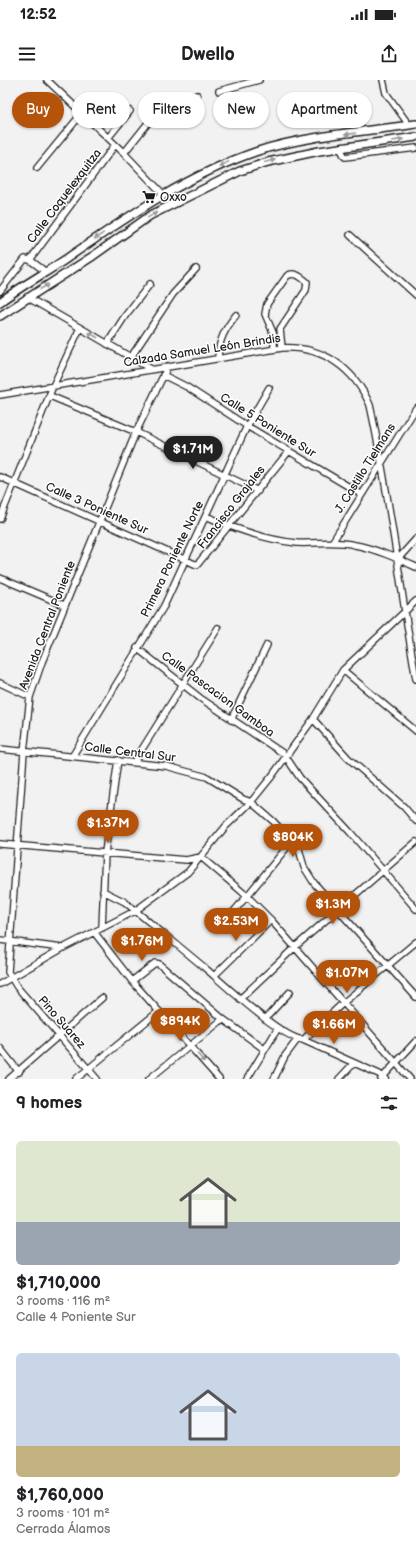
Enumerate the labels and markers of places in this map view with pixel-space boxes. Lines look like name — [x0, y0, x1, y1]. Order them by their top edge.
supermarket icon: Oxxo — [141, 189, 157, 205]
place label: Oxxo — [160, 190, 187, 205]
pin: $1.71M — [160, 436, 226, 470]
pin: $1.37M — [75, 810, 141, 844]
pin: $804K — [265, 824, 321, 858]
pin: $1.3M — [305, 891, 361, 925]
pin: $2.53M — [203, 908, 269, 942]
pin: $1.76M — [109, 928, 175, 962]
pin: $1.07M — [314, 960, 380, 994]
pin: $894K — [152, 1008, 208, 1042]
pin: $1.66M — [301, 1011, 367, 1045]

